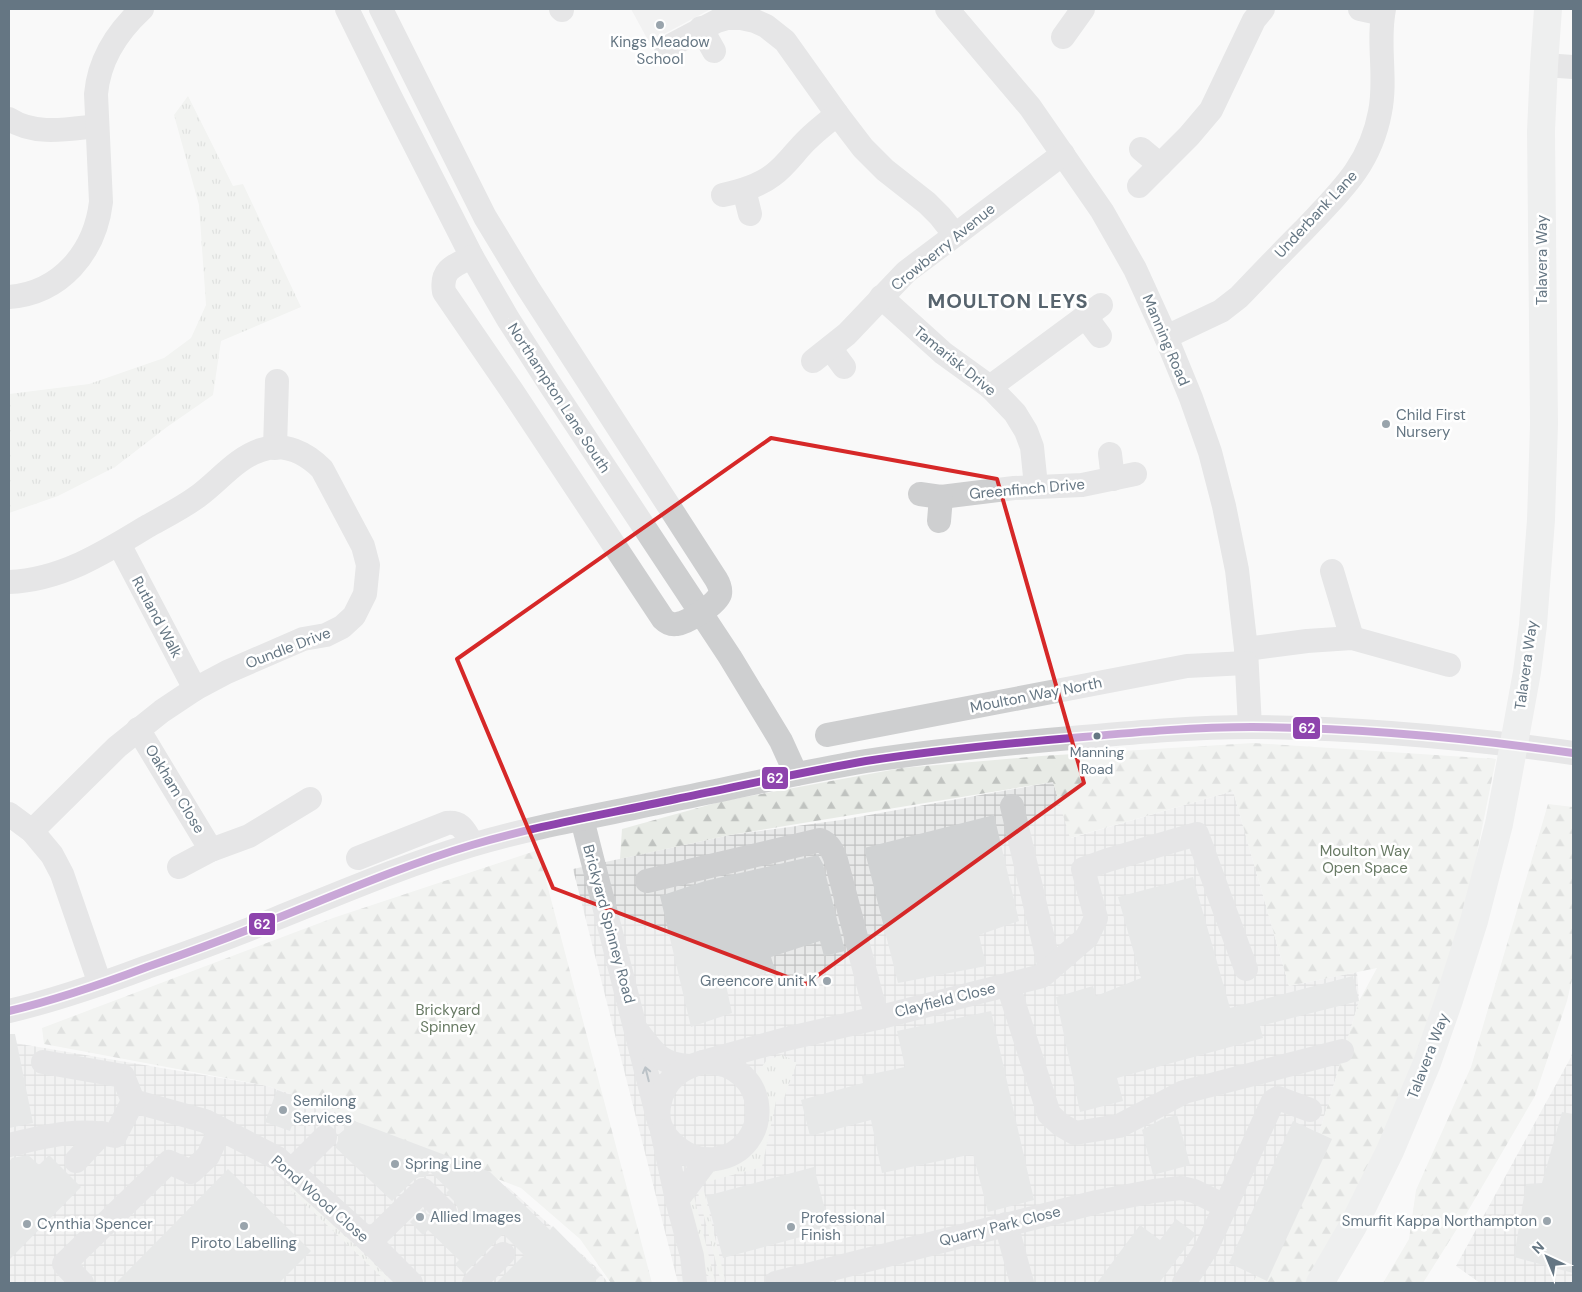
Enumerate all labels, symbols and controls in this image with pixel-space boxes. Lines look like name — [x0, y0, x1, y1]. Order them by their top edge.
marker: Kings Meadow School — [654, 19, 666, 31]
place label: Kings Meadow School — [610, 32, 710, 69]
street label: Underbank Lane — [1270, 166, 1362, 262]
street label: Crowberry Avenue — [887, 199, 999, 295]
street label: Talavera Way — [1532, 214, 1552, 305]
district label: MOULTON LEYS — [927, 288, 1089, 314]
street label: Manning Road — [1138, 291, 1194, 389]
street label: Northampton Lane South — [503, 319, 615, 477]
street label: Tamarisk Drive — [910, 322, 1000, 400]
place label: Child First Nursery — [1396, 405, 1466, 442]
marker: Child First Nursery — [1380, 418, 1392, 430]
street label: Greenfinch Drive — [968, 474, 1086, 504]
street label: Rutland Walk — [127, 573, 187, 662]
street label: Talavera Way — [1510, 618, 1542, 711]
street label: Oundle Drive — [243, 623, 333, 673]
street label: Moulton Way North — [968, 672, 1104, 718]
line badge: 62 — [1292, 716, 1321, 740]
text: 62 — [1299, 719, 1315, 737]
marker: Manning Road — [1092, 731, 1102, 741]
street label: Oakham Close — [141, 741, 209, 837]
place label: Manning Road — [1070, 743, 1125, 778]
line badge: 62 — [761, 766, 789, 790]
text: 62 — [767, 769, 783, 787]
park label: Moulton Way Open Space — [1320, 841, 1411, 878]
street label: Brickyard Spinney Road — [578, 842, 640, 1006]
line badge: 62 — [248, 912, 276, 936]
text: 62 — [254, 915, 270, 933]
place label: Greencore unit K — [700, 971, 817, 991]
marker: Greencore unit K — [821, 975, 833, 987]
street label: Clayfield Close — [893, 978, 997, 1022]
park label: Brickyard Spinney — [415, 1000, 481, 1037]
street label: Talavera Way — [1402, 1010, 1454, 1102]
one-way arrow — [642, 1067, 651, 1083]
place label: Semilong Services — [293, 1091, 356, 1128]
marker: Semilong Services — [277, 1104, 289, 1116]
street label: Pond Wood Close — [267, 1151, 373, 1247]
place label: Spring Line — [405, 1154, 482, 1174]
marker: Spring Line — [389, 1158, 401, 1170]
street label: Quarry Park Close — [937, 1201, 1063, 1251]
place label: Allied Images — [430, 1207, 521, 1227]
place label: Professional Finish — [801, 1208, 885, 1245]
marker: Allied Images — [414, 1211, 426, 1223]
place label: Smurfit Kappa Northampton — [1342, 1211, 1537, 1231]
place label: Cynthia Spencer — [37, 1214, 153, 1234]
marker: Smurfit Kappa Northampton — [1541, 1215, 1553, 1227]
marker: Cynthia Spencer — [21, 1218, 33, 1230]
marker: Piroto Labelling — [238, 1220, 250, 1232]
marker: Professional Finish — [785, 1221, 797, 1233]
north arrow — [1522, 1232, 1572, 1282]
place label: Piroto Labelling — [191, 1233, 297, 1253]
text: N — [1528, 1238, 1548, 1258]

